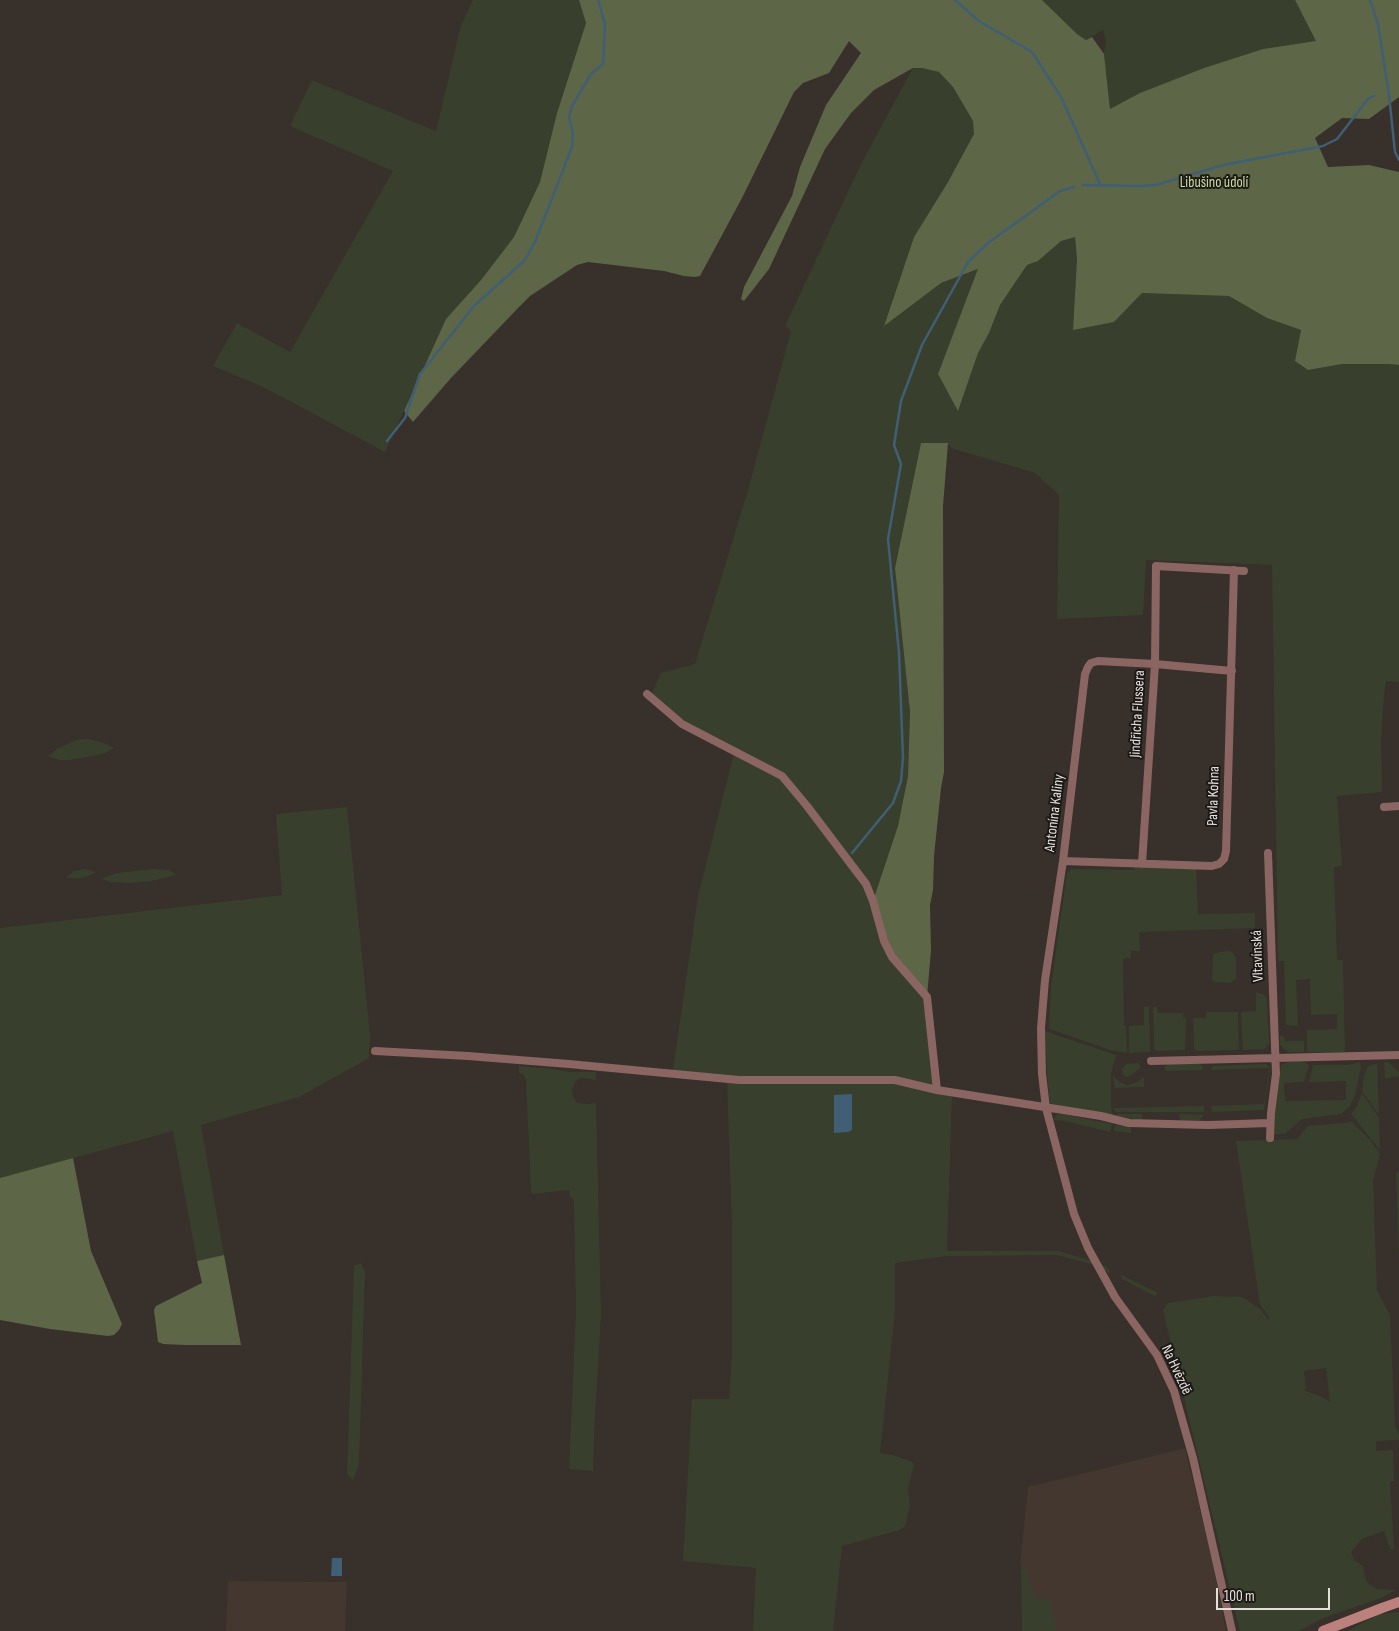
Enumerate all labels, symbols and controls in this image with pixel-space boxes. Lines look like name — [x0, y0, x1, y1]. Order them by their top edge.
park label: Libušino údolí — [1180, 174, 1248, 192]
street label: Jindřicha Flussera — [1127, 670, 1149, 758]
street label: Pavla Kohna — [1204, 766, 1224, 826]
street label: Antonína Kaliny — [1041, 773, 1069, 853]
street label: Vltavínská — [1248, 930, 1268, 982]
street label: Na Hvězdě — [1157, 1342, 1195, 1398]
scale bar — [1219, 1578, 1333, 1610]
text: 100 m — [1224, 1587, 1255, 1606]

